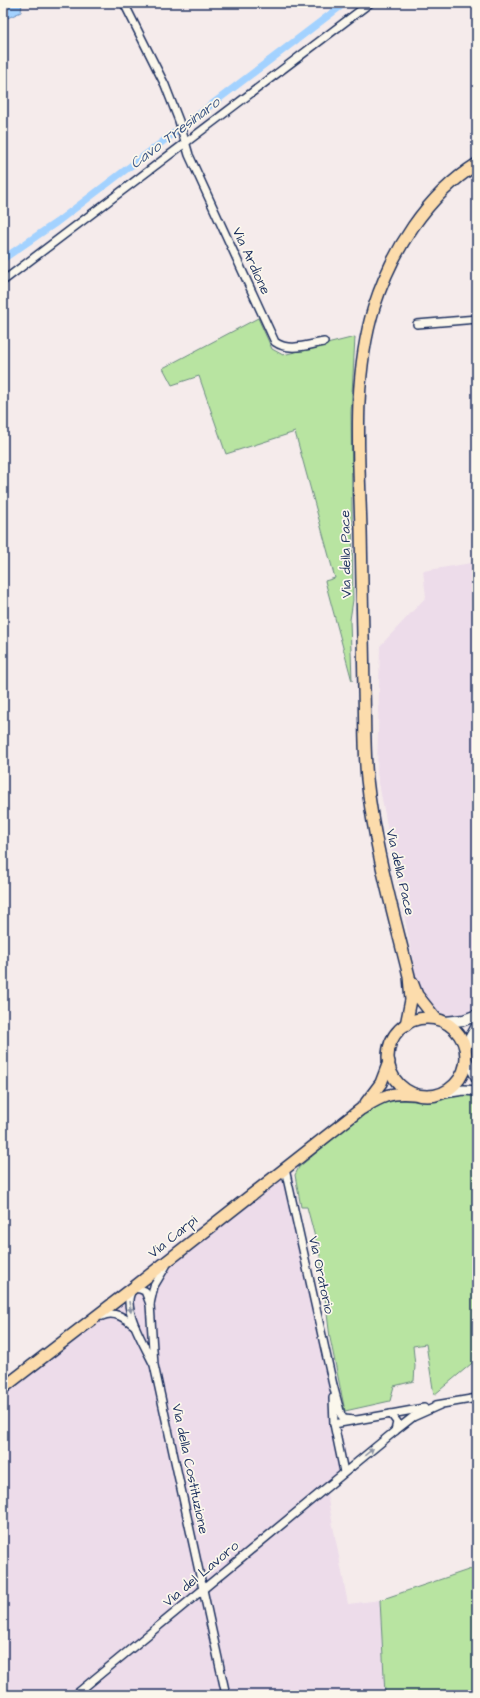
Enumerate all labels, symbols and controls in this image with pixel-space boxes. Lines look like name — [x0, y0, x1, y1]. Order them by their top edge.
water label: Cavo Tresinaro — [126, 91, 226, 174]
street label: Via Ardione — [227, 224, 275, 298]
street label: Via della Pace — [335, 509, 357, 598]
street label: Via della Pace — [380, 827, 420, 918]
street label: Via Carpi — [144, 1211, 202, 1263]
street label: Via Oratorio — [303, 1234, 339, 1316]
one-way arrow — [127, 1301, 133, 1313]
street label: Via della Costituzione — [166, 1402, 214, 1536]
one-way arrow — [364, 1448, 375, 1456]
street label: Via del Lavoro — [159, 1536, 243, 1612]

